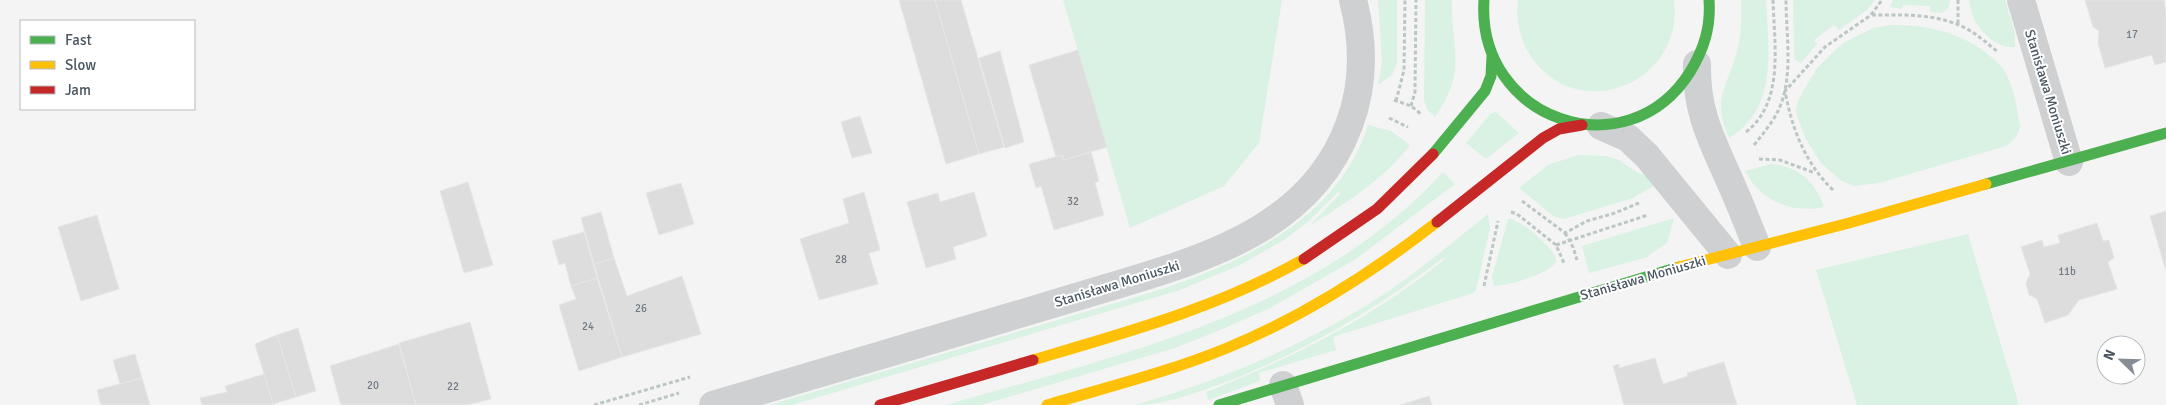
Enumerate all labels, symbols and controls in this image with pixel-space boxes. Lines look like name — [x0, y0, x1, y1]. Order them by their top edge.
legend — [20, 20, 195, 110]
street label: Stanisława Moniuszki — [2021, 27, 2075, 157]
house number: 17 — [2126, 28, 2138, 41]
text: Fast — [65, 31, 92, 49]
text: Slow — [65, 56, 96, 74]
text: Jam — [65, 81, 91, 99]
house number: 32 — [1067, 195, 1079, 208]
street label: Stanisława Moniuszki — [1578, 252, 1708, 304]
house number: 28 — [835, 253, 847, 266]
street label: Stanisława Moniuszki — [1052, 257, 1182, 311]
house number: 11b — [2058, 265, 2076, 278]
house number: 26 — [635, 302, 647, 315]
house number: 24 — [582, 320, 594, 333]
north arrow — [2096, 335, 2146, 385]
text: N — [2100, 347, 2119, 363]
house number: 20 — [367, 379, 379, 392]
house number: 22 — [447, 380, 459, 393]

